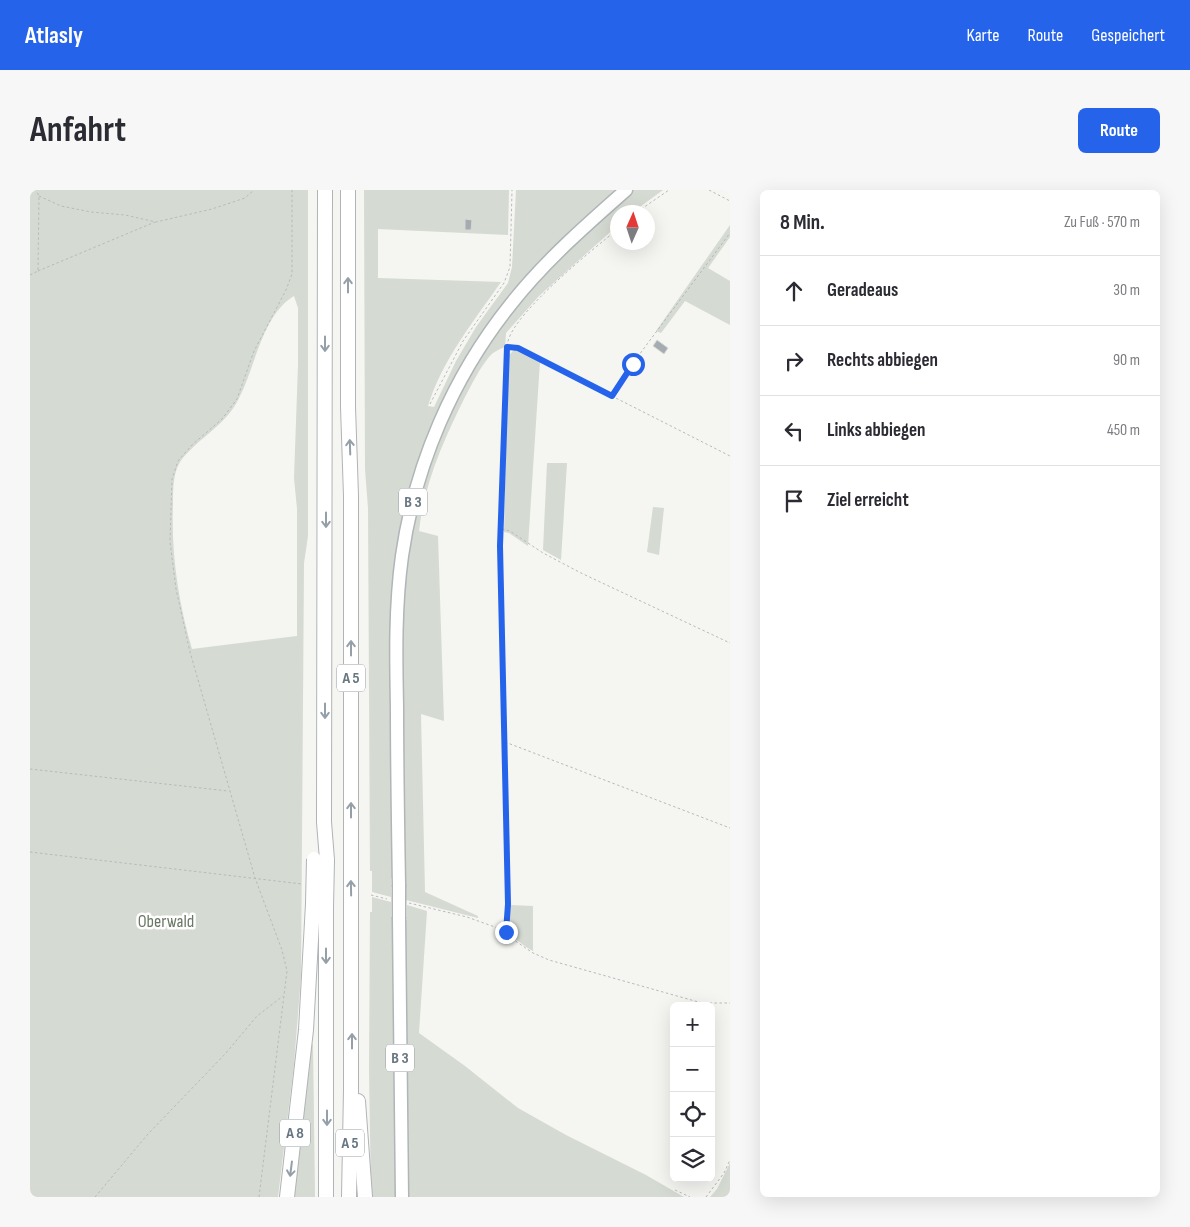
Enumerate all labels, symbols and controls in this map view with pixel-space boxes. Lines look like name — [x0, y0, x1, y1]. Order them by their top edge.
text: Atlasly — [25, 21, 83, 50]
text: Karte — [967, 25, 1000, 46]
text: Route — [1028, 25, 1063, 46]
text: Gespeichert — [1091, 25, 1165, 46]
button: Route — [1078, 108, 1160, 153]
text: Anfahrt — [30, 109, 126, 152]
north arrow — [610, 205, 655, 250]
text: 8 Min. — [780, 210, 825, 235]
text: Zu Fuß · 570 m — [1064, 213, 1140, 232]
one-way arrow — [343, 277, 353, 293]
icon: ahead — [780, 277, 808, 305]
text: Geradeaus — [827, 279, 898, 302]
text: 30 m — [1113, 281, 1140, 300]
one-way arrow — [320, 335, 330, 351]
icon: right — [780, 347, 808, 375]
text: Rechts abbiegen — [827, 349, 938, 372]
text: 90 m — [1113, 351, 1140, 370]
route start — [622, 353, 645, 376]
icon: left — [780, 417, 808, 445]
text: Links abbiegen — [827, 419, 925, 442]
text: 450 m — [1107, 421, 1140, 440]
one-way arrow — [345, 439, 354, 455]
icon: arrive — [780, 487, 808, 515]
road number: B 3 — [399, 488, 427, 516]
text: Ziel erreicht — [827, 489, 909, 512]
one-way arrow — [321, 512, 331, 528]
one-way arrow — [346, 640, 356, 656]
road number: A 5 — [337, 664, 365, 692]
one-way arrow — [320, 702, 330, 719]
one-way arrow — [346, 803, 356, 819]
one-way arrow — [346, 881, 356, 897]
park label: Oberwald — [138, 911, 194, 932]
route end — [495, 921, 518, 944]
one-way arrow — [321, 948, 331, 964]
map controls — [670, 1002, 715, 1182]
button: + — [670, 1002, 715, 1047]
one-way arrow — [347, 1033, 357, 1050]
road number: B 3 — [386, 1044, 414, 1071]
button: − — [670, 1047, 715, 1092]
button: locate — [670, 1092, 715, 1137]
one-way arrow — [322, 1110, 331, 1126]
road number: A 8 — [280, 1120, 310, 1146]
road number: A 5 — [336, 1130, 364, 1156]
button: layers — [670, 1137, 715, 1182]
one-way arrow — [286, 1161, 296, 1177]

